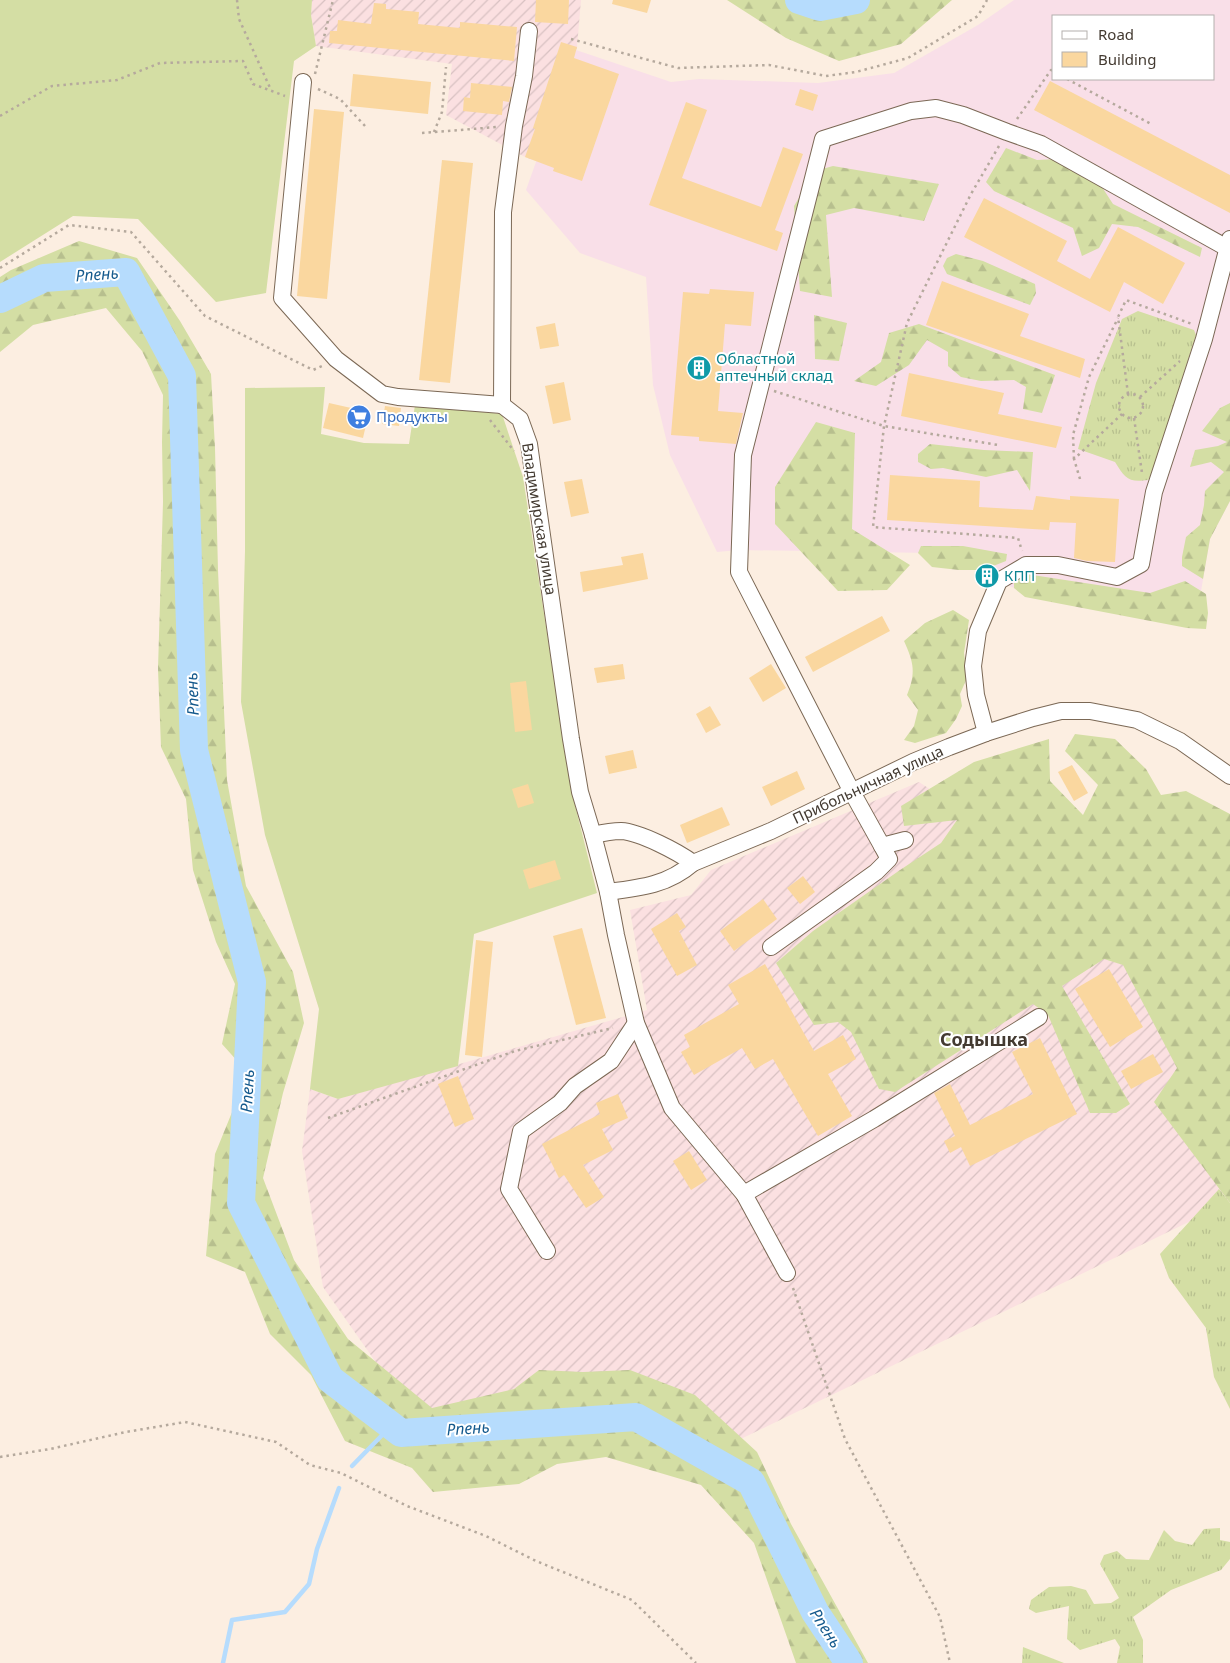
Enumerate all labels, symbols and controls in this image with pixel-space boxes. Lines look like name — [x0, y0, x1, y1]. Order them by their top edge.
legend — [1052, 15, 1215, 80]
text: Road — [1098, 24, 1134, 44]
text: Building — [1098, 49, 1156, 69]
water label: Рпень — [75, 262, 119, 286]
place label: Областной аптечный склад — [716, 348, 833, 385]
building icon: Областной аптечный склад — [686, 355, 712, 381]
supermarket icon: Продукты — [346, 404, 372, 430]
place label: Продукты — [376, 406, 448, 426]
street label: Владимирская улица — [518, 441, 562, 596]
building icon: КПП — [974, 563, 1000, 589]
place label: КПП — [1004, 565, 1035, 585]
water label: Рпень — [180, 672, 204, 716]
street label: Прибольничная улица — [789, 740, 946, 828]
district label: Содышка — [940, 1027, 1028, 1051]
water label: Рпень — [235, 1069, 259, 1113]
water label: Рпень — [446, 1416, 490, 1440]
water label: Рпень — [805, 1604, 847, 1652]

